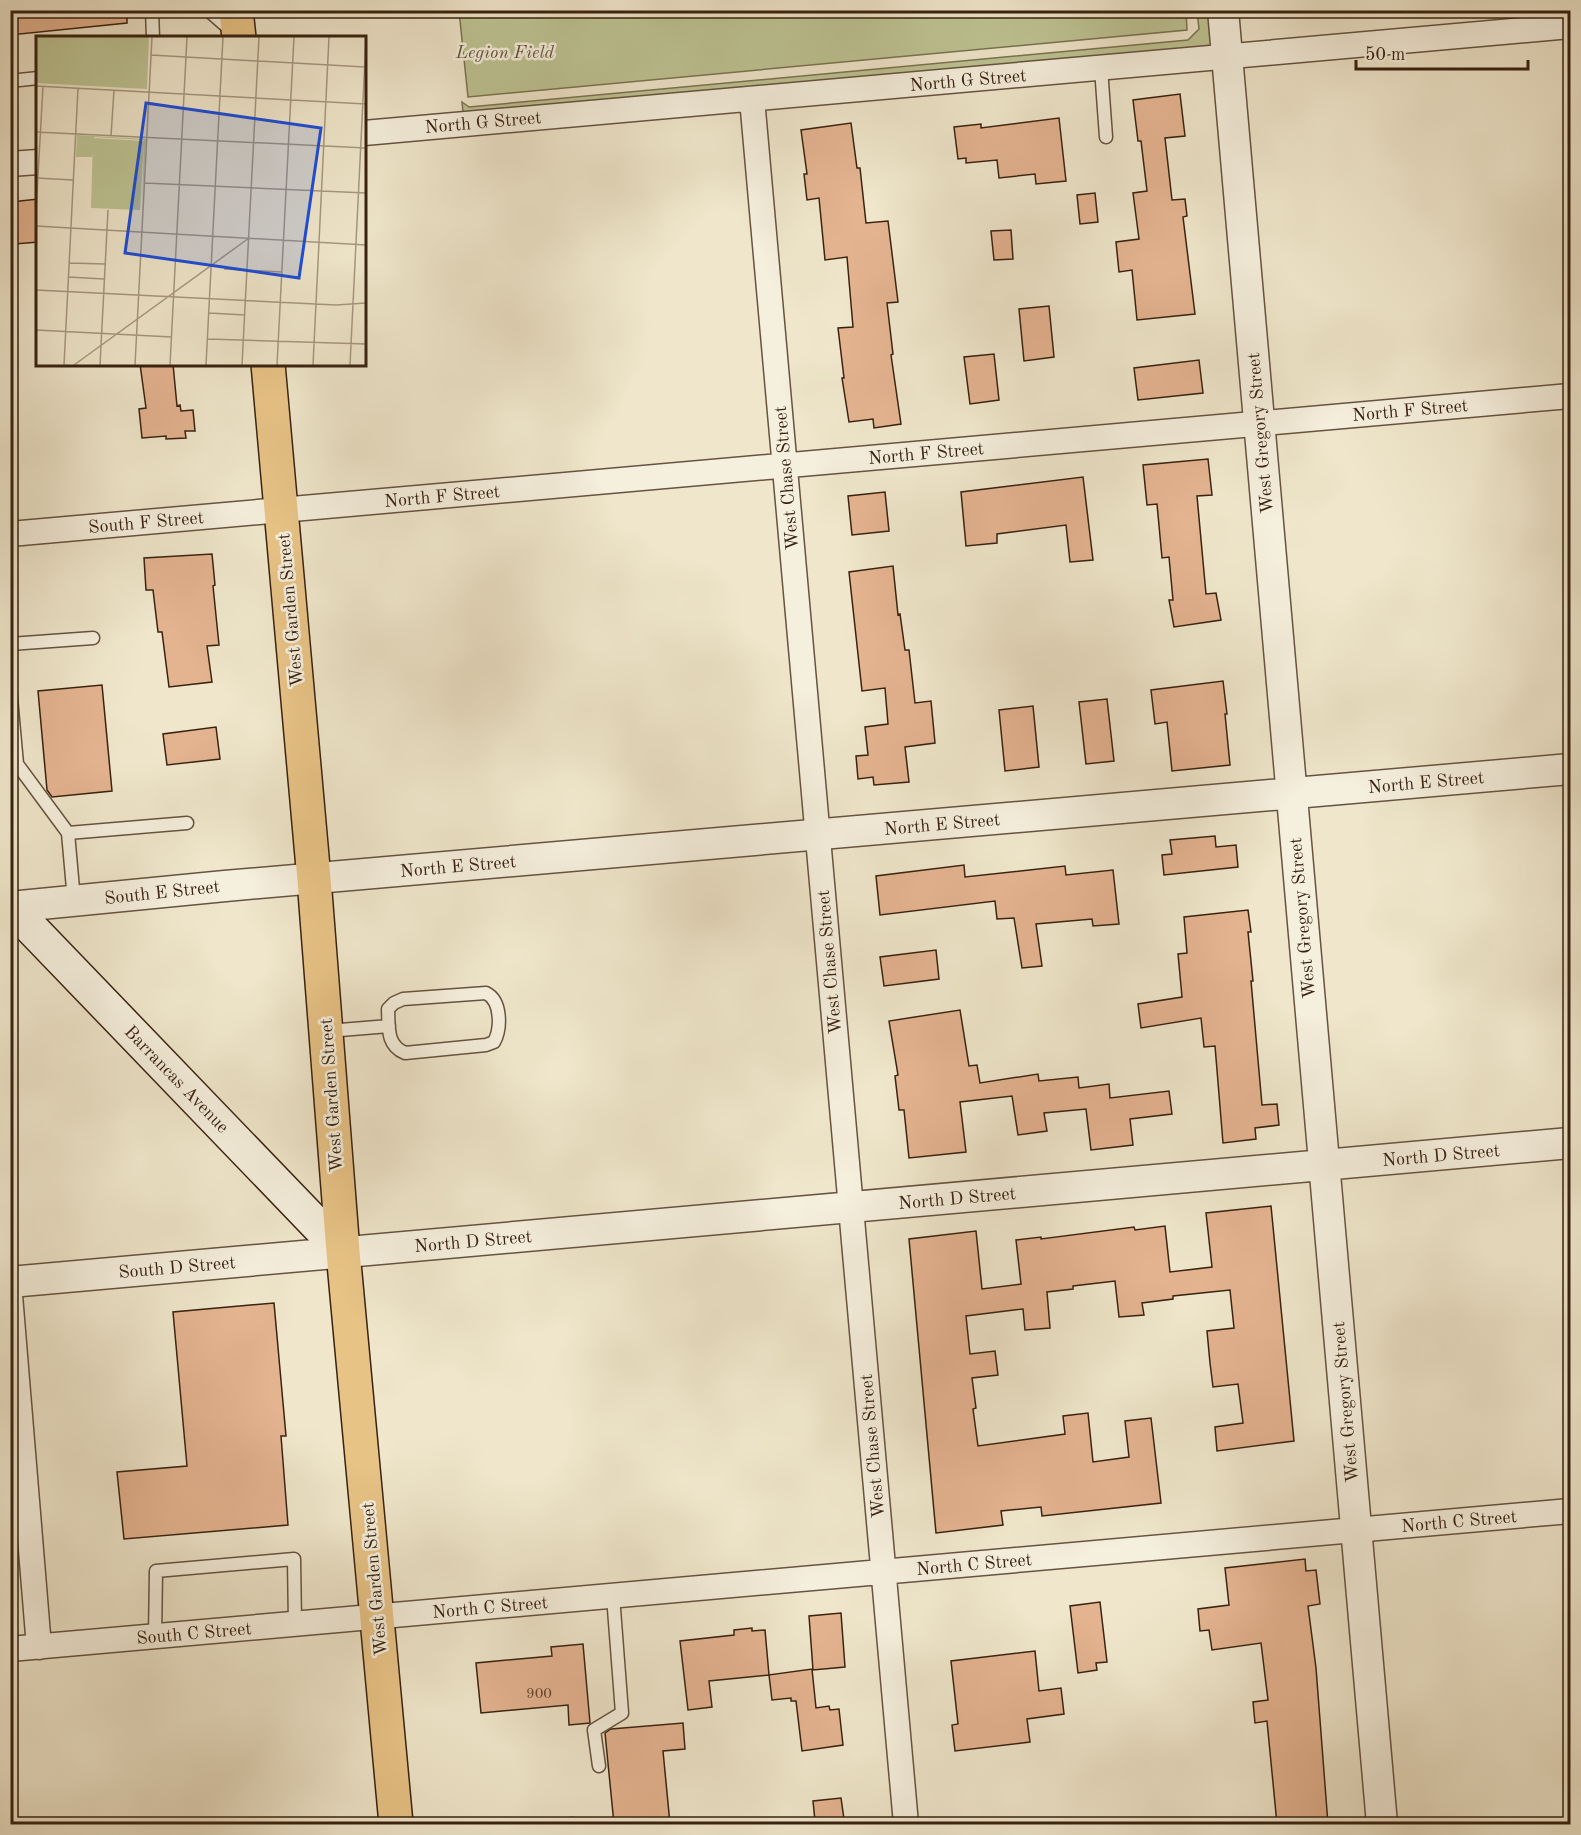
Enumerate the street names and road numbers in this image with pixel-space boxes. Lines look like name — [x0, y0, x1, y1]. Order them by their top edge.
street label: North G Street — [909, 67, 1027, 95]
street label: North G Street — [424, 109, 542, 137]
street label: West Gregory Street — [1245, 352, 1277, 514]
street label: North F Street — [1351, 397, 1469, 425]
street label: West Chase Street — [772, 405, 802, 551]
street label: North F Street — [867, 440, 985, 468]
street label: North F Street — [383, 483, 501, 511]
street label: South F Street — [88, 509, 205, 537]
street label: West Garden Street — [275, 532, 307, 688]
street label: North E Street — [1367, 769, 1485, 797]
street label: North E Street — [883, 811, 1001, 839]
street label: West Gregory Street — [1287, 837, 1319, 999]
street label: North E Street — [399, 853, 517, 881]
street label: South E Street — [103, 878, 221, 908]
street label: West Chase Street — [815, 889, 845, 1035]
street label: West Garden Street — [318, 1017, 346, 1173]
street label: Barrancas Avenue — [121, 1023, 232, 1137]
street label: North D Street — [1381, 1142, 1501, 1170]
street label: North D Street — [897, 1185, 1017, 1213]
street label: North D Street — [413, 1228, 533, 1256]
street label: South D Street — [118, 1254, 236, 1282]
street label: West Gregory Street — [1330, 1321, 1362, 1483]
street label: West Chase Street — [858, 1373, 888, 1519]
street label: West Garden Street — [359, 1501, 391, 1657]
street label: North C Street — [1400, 1508, 1518, 1536]
street label: North C Street — [915, 1551, 1033, 1579]
street label: North C Street — [431, 1594, 549, 1622]
street label: South C Street — [136, 1620, 252, 1648]

